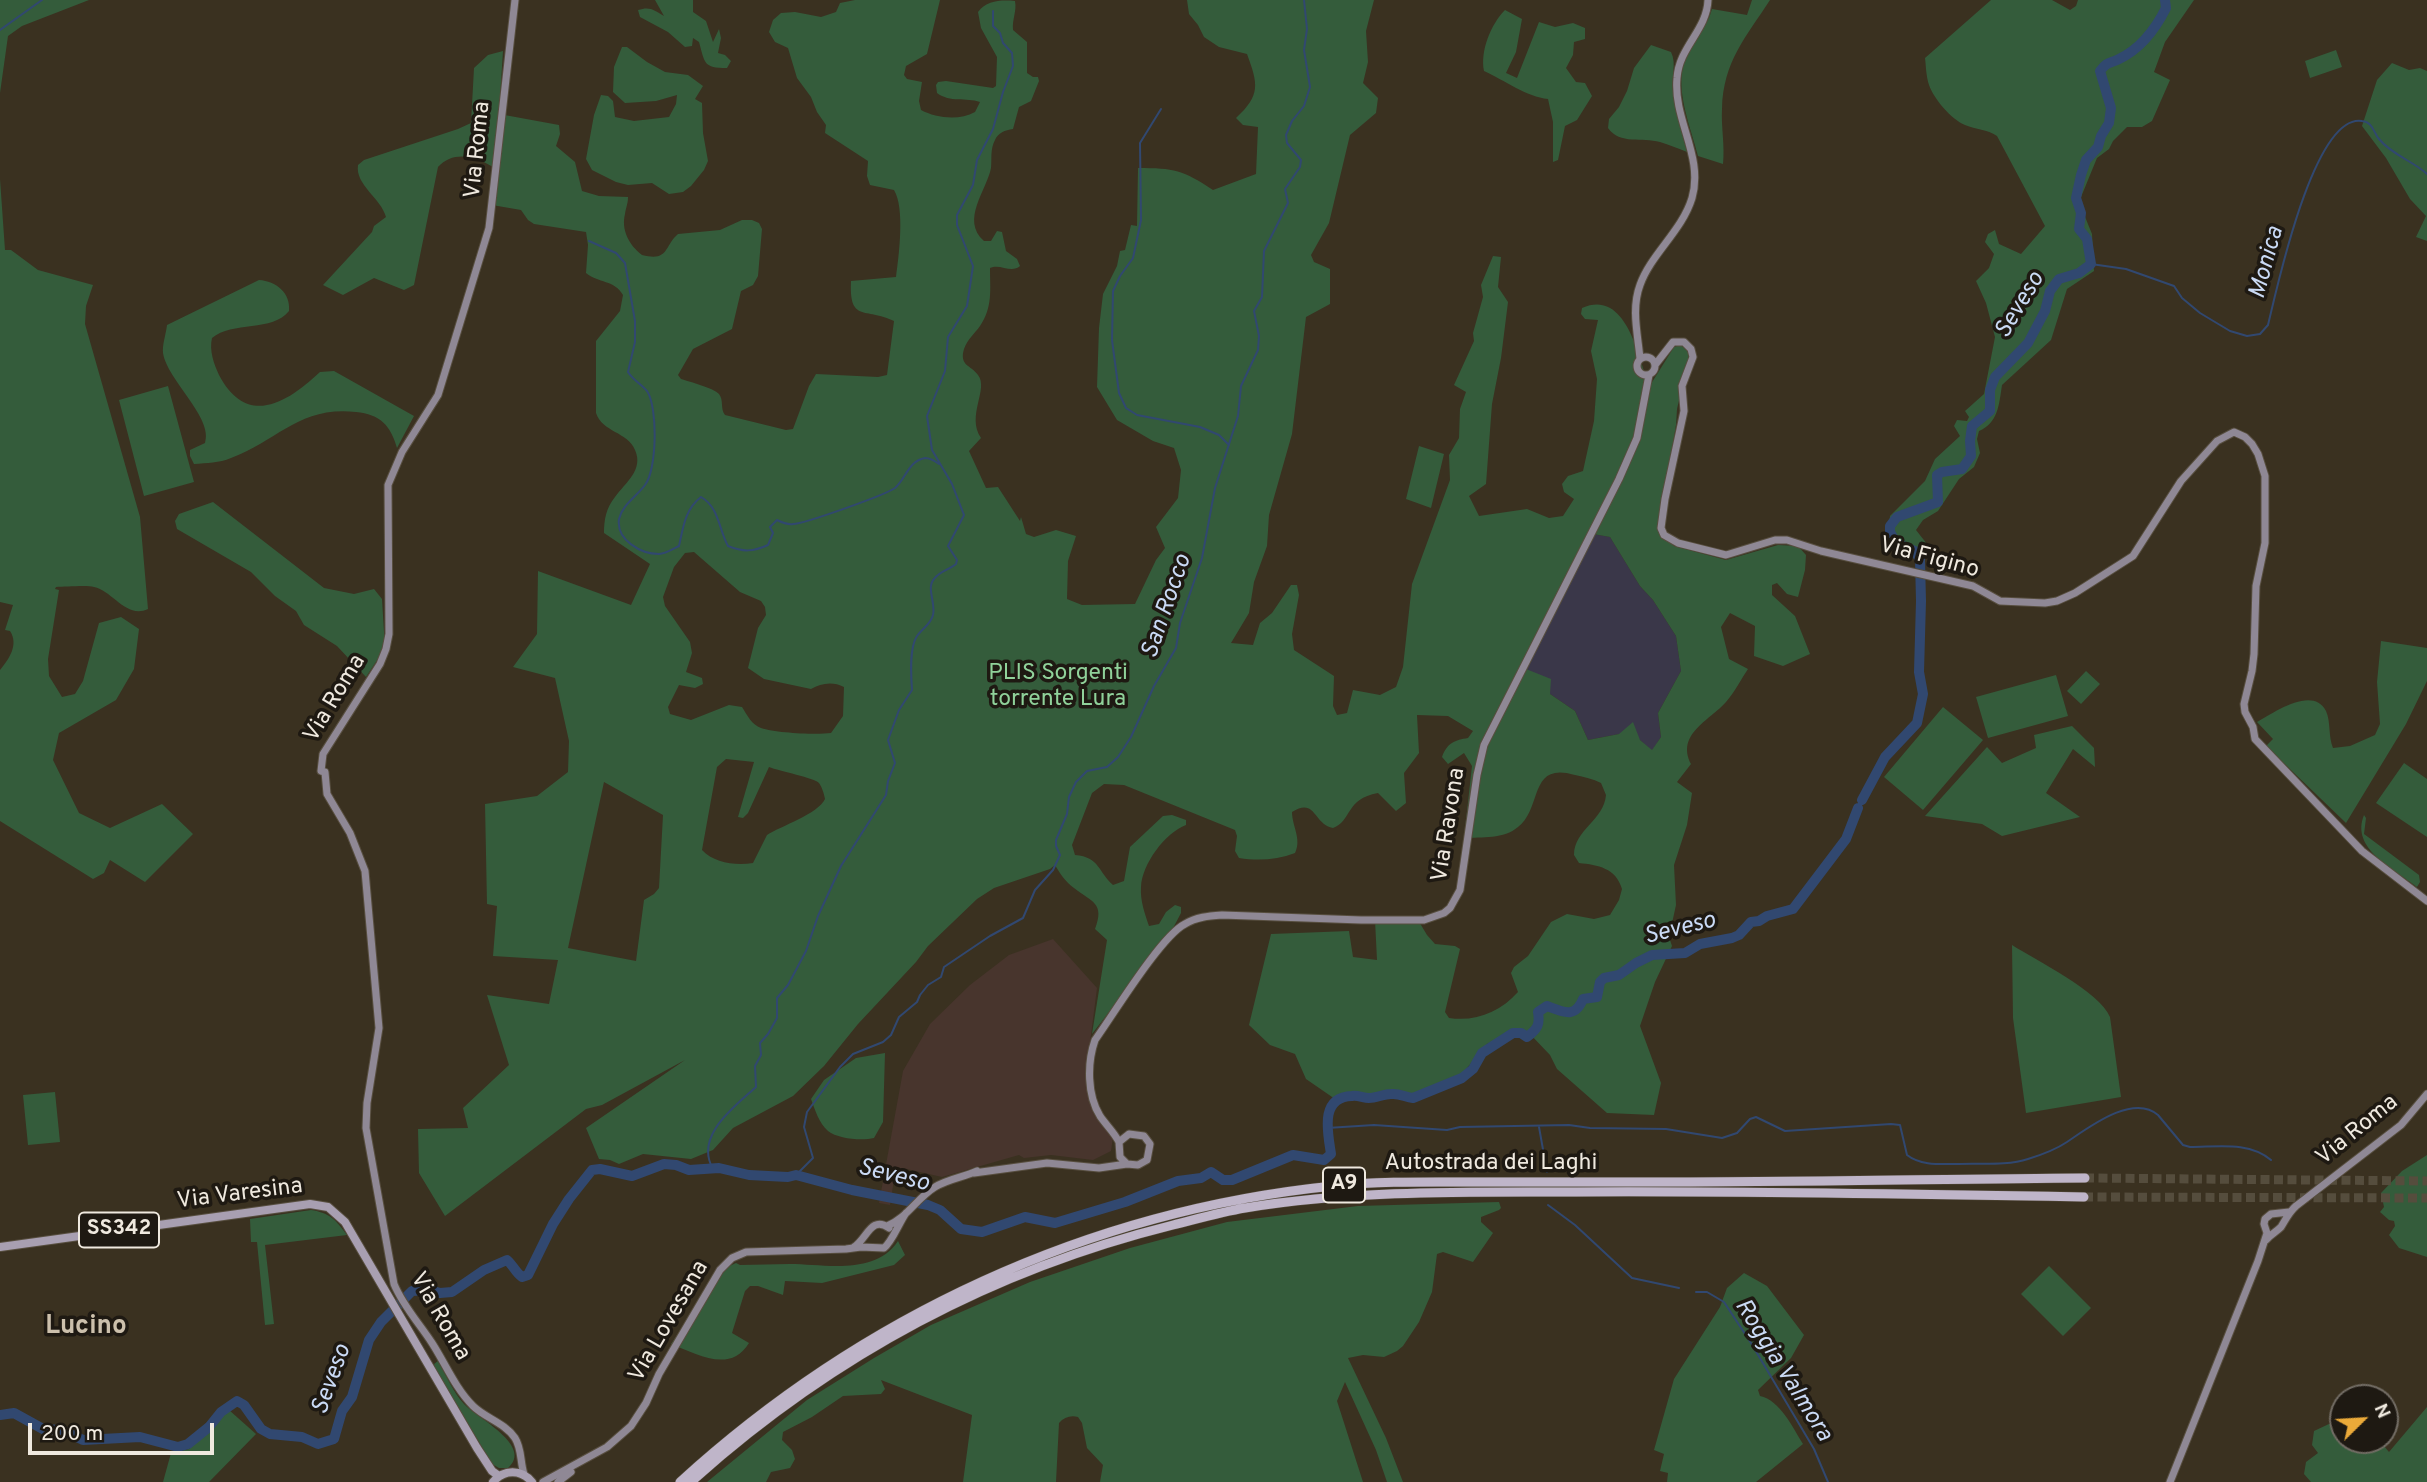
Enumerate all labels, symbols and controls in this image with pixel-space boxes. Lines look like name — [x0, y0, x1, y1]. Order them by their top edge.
street label: Via Roma — [460, 100, 498, 200]
water label: Monica — [2245, 224, 2291, 302]
water label: Seveso — [1990, 268, 2052, 344]
street label: Via Figino — [1876, 532, 1982, 586]
water label: San Rocco — [1137, 551, 1199, 663]
street label: Via Roma — [299, 650, 373, 748]
park label: PLIS Sorgenti torrente Lura — [988, 660, 1128, 714]
street label: Via Ravona — [1427, 766, 1473, 884]
water label: Seveso — [1641, 907, 1719, 953]
street label: Via Roma — [2311, 1090, 2405, 1172]
street label: Autostrada dei Laghi — [1385, 1150, 1597, 1178]
water label: Seveso — [854, 1154, 932, 1200]
road number: A9 — [1323, 1168, 1365, 1202]
street label: Via Varesina — [176, 1174, 304, 1216]
road number: SS342 — [79, 1212, 159, 1248]
street label: Via Lovesana — [624, 1256, 716, 1388]
street label: Via Roma — [403, 1268, 475, 1366]
water label: Roggia Valmora — [1727, 1294, 1837, 1448]
district label: Lucino — [45, 1312, 127, 1344]
water label: Seveso — [307, 1341, 359, 1419]
north arrow — [2329, 1384, 2399, 1454]
text: N — [2368, 1400, 2395, 1422]
scale bar — [32, 1408, 217, 1452]
text: 200 m — [41, 1421, 103, 1448]

